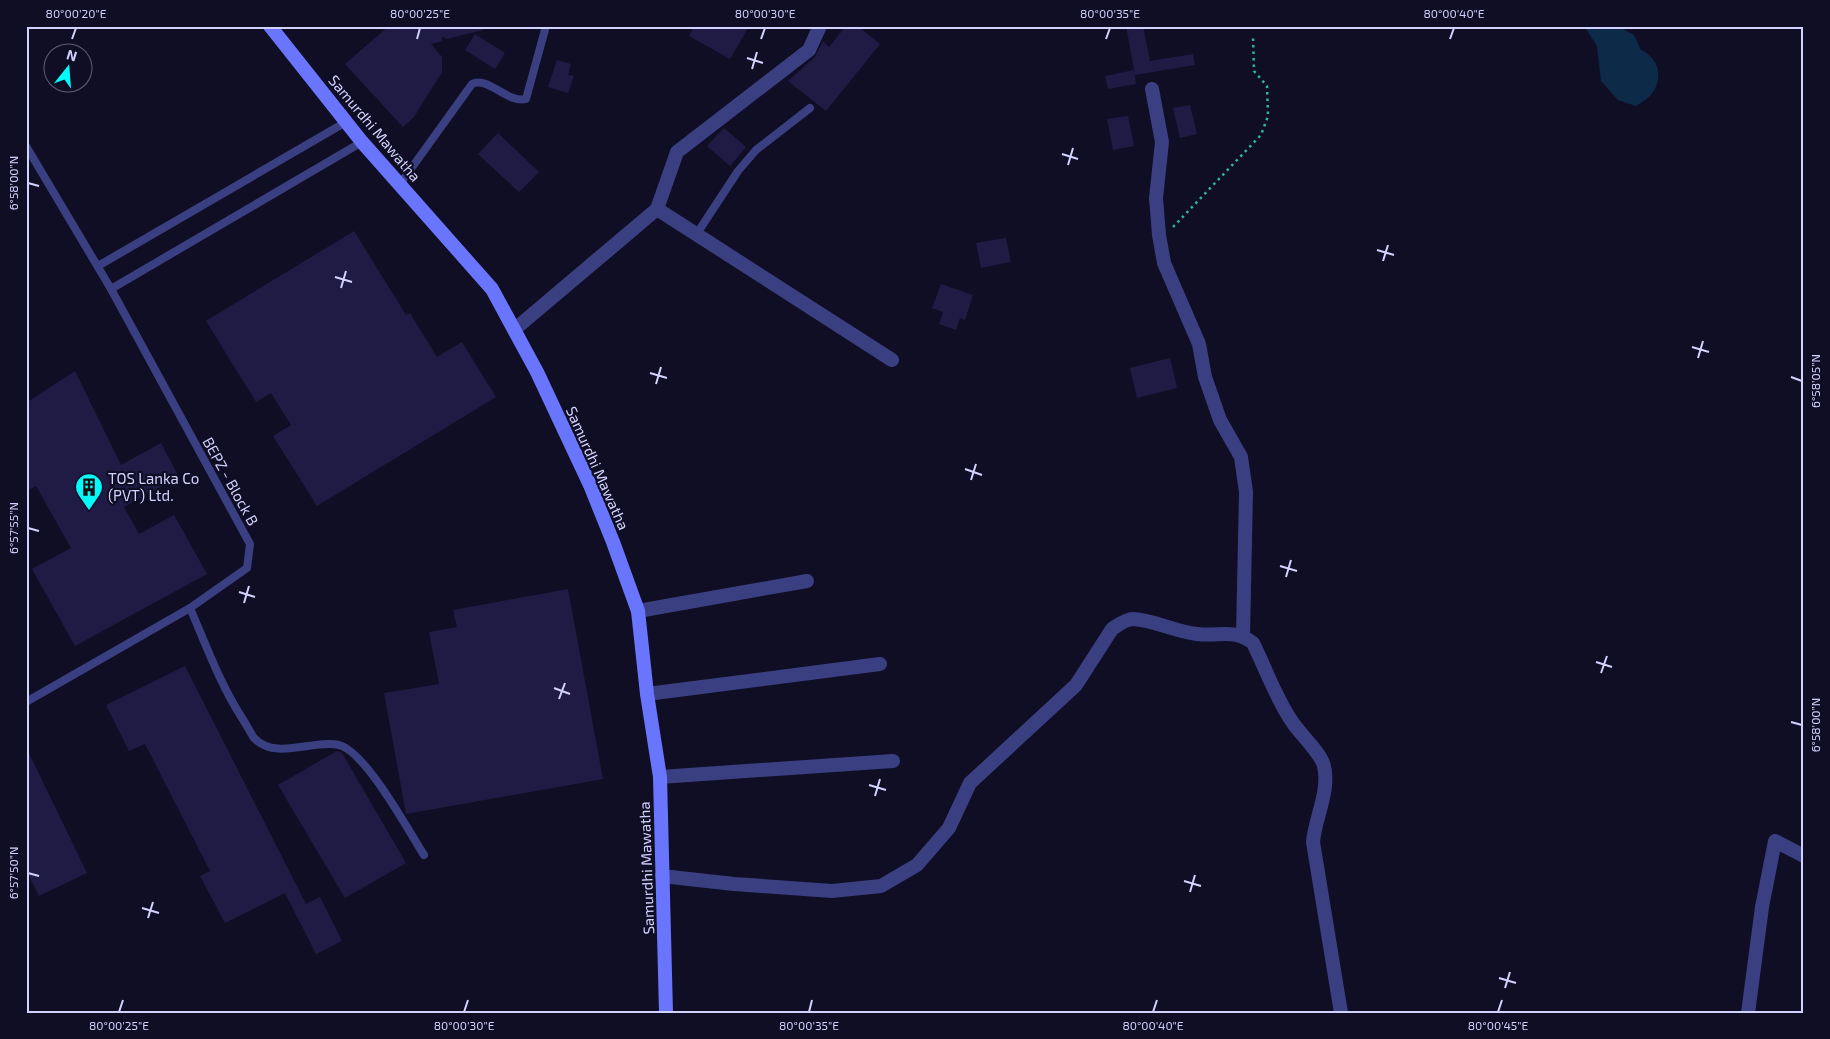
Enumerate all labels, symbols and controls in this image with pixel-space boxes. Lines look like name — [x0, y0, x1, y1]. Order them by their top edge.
text: 80°00'20"E — [46, 6, 107, 20]
text: 80°00'25"E — [390, 6, 450, 20]
text: 80°00'30"E — [735, 6, 796, 20]
text: 80°00'35"E — [1080, 6, 1140, 20]
text: 80°00'40"E — [1423, 6, 1485, 20]
north arrow — [42, 42, 92, 92]
text: N — [65, 45, 79, 65]
street label: Samurdhi Mawatha — [325, 71, 425, 185]
text: 6°58'00"N — [6, 156, 20, 210]
text: 6°58'05"N — [1808, 354, 1822, 408]
street label: Samurdhi Mawatha — [563, 404, 633, 532]
street label: BEPZ - Block B — [199, 434, 263, 528]
place label: TOS Lanka Co (PVT) Ltd. — [108, 469, 199, 504]
building icon: TOS Lanka Co (PVT) Ltd. — [74, 472, 104, 511]
text: 6°57'55"N — [6, 502, 20, 554]
text: 6°58'00"N — [1808, 698, 1822, 752]
street label: Samurdhi Mawatha — [635, 801, 657, 935]
text: 6°57'50"N — [6, 847, 20, 899]
text: 80°00'25"E — [89, 1018, 149, 1032]
text: 80°00'30"E — [434, 1018, 495, 1032]
text: 80°00'35"E — [779, 1018, 839, 1032]
text: 80°00'40"E — [1122, 1018, 1184, 1032]
text: 80°00'45"E — [1468, 1018, 1528, 1032]

